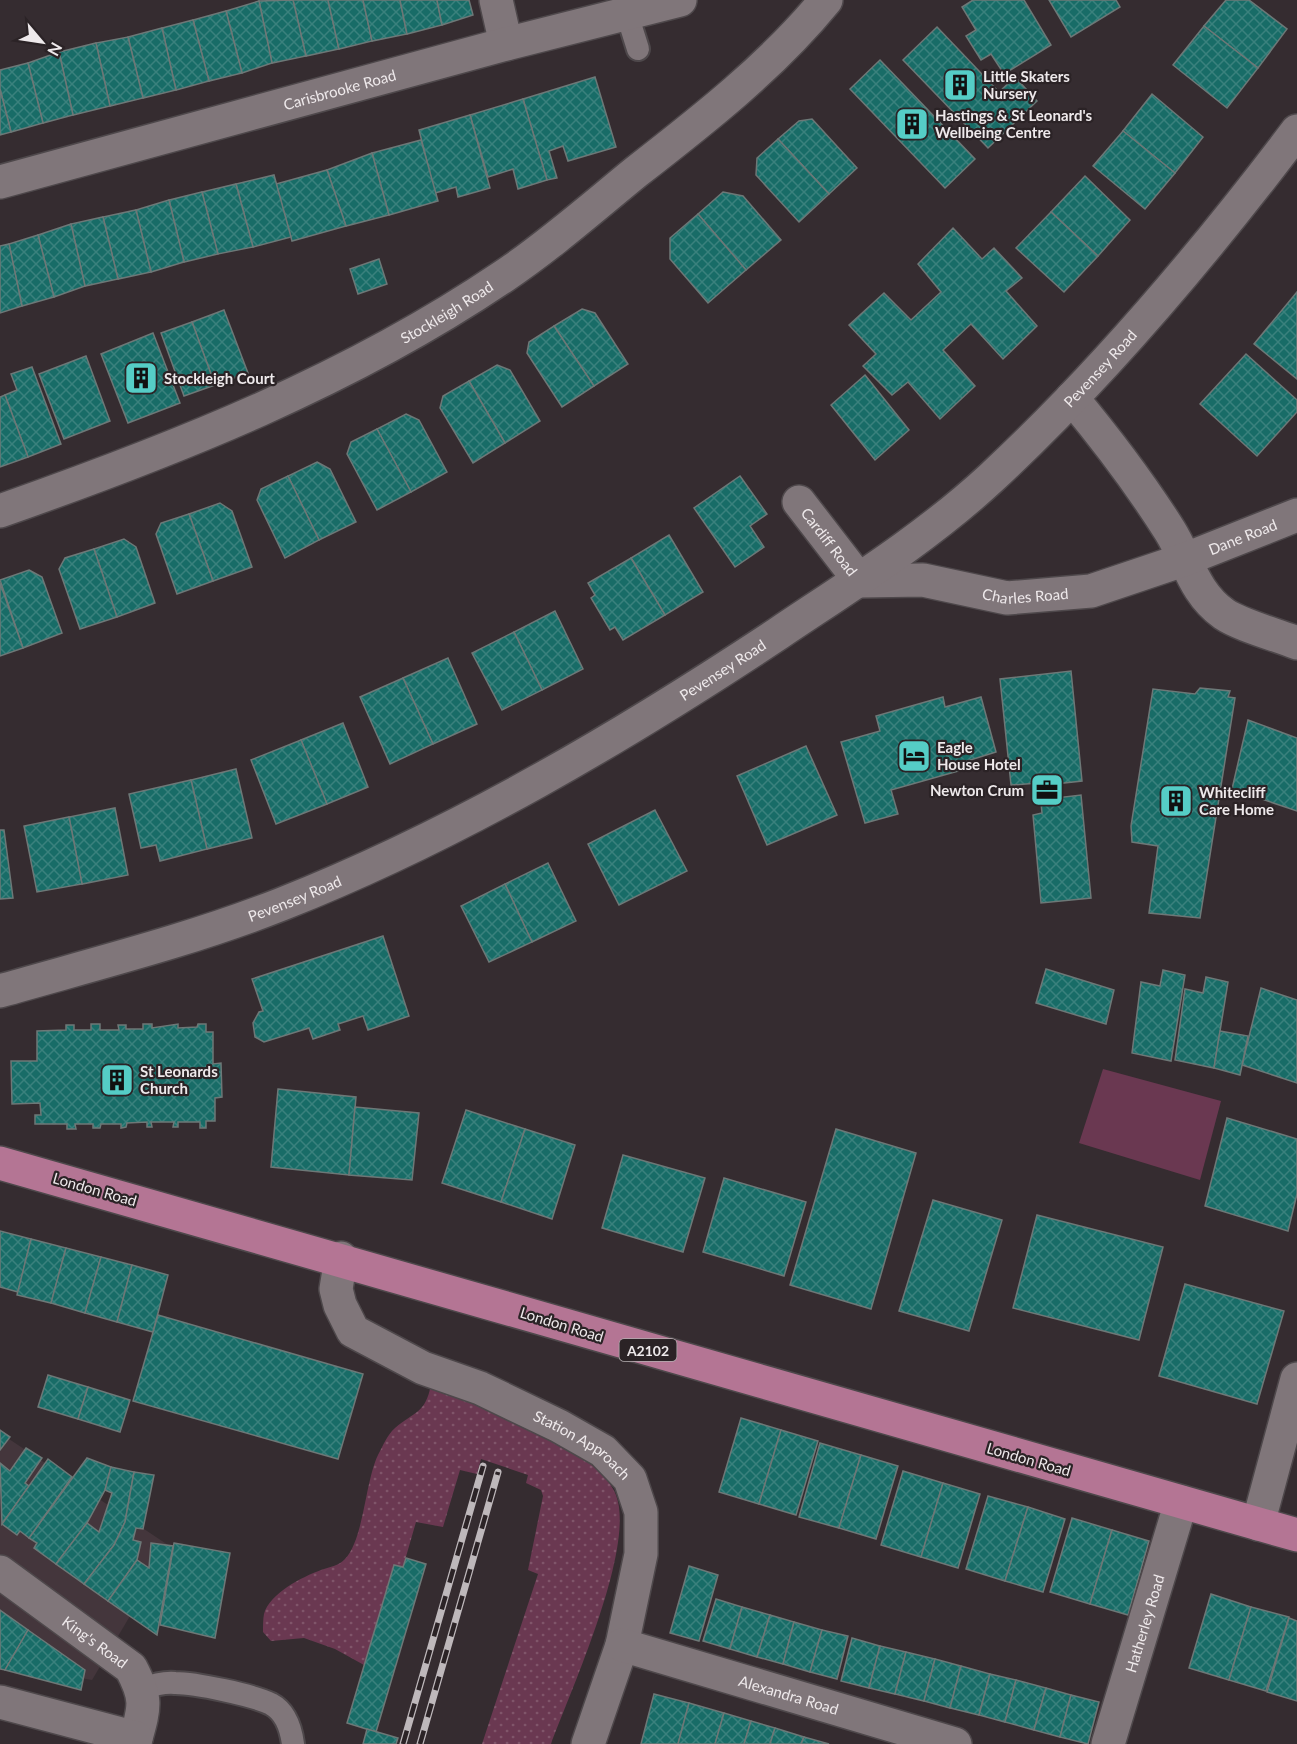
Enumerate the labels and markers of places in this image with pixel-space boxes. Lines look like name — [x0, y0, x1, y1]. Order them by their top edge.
building icon: Little Skaters Nursery — [942, 67, 978, 103]
place label: Little Skaters Nursery — [983, 67, 1070, 102]
building icon: Hastings & St Leonard's Wellbeing Centre — [894, 106, 930, 142]
place label: Hastings & St Leonard's Wellbeing Centre — [935, 106, 1092, 141]
building icon: Stockleigh Court — [123, 360, 159, 396]
place label: Stockleigh Court — [164, 369, 275, 387]
hotel icon: Eagle House Hotel — [896, 738, 932, 774]
place label: Eagle House Hotel — [937, 738, 1021, 773]
office icon: Newton Crum — [1029, 772, 1065, 808]
place label: Newton Crum — [930, 781, 1024, 799]
building icon: Whitecliff Care Home — [1158, 783, 1194, 819]
place label: Whitecliff Care Home — [1199, 783, 1274, 818]
building icon: St Leonards Church — [99, 1062, 135, 1098]
place label: St Leonards Church — [140, 1062, 218, 1097]

